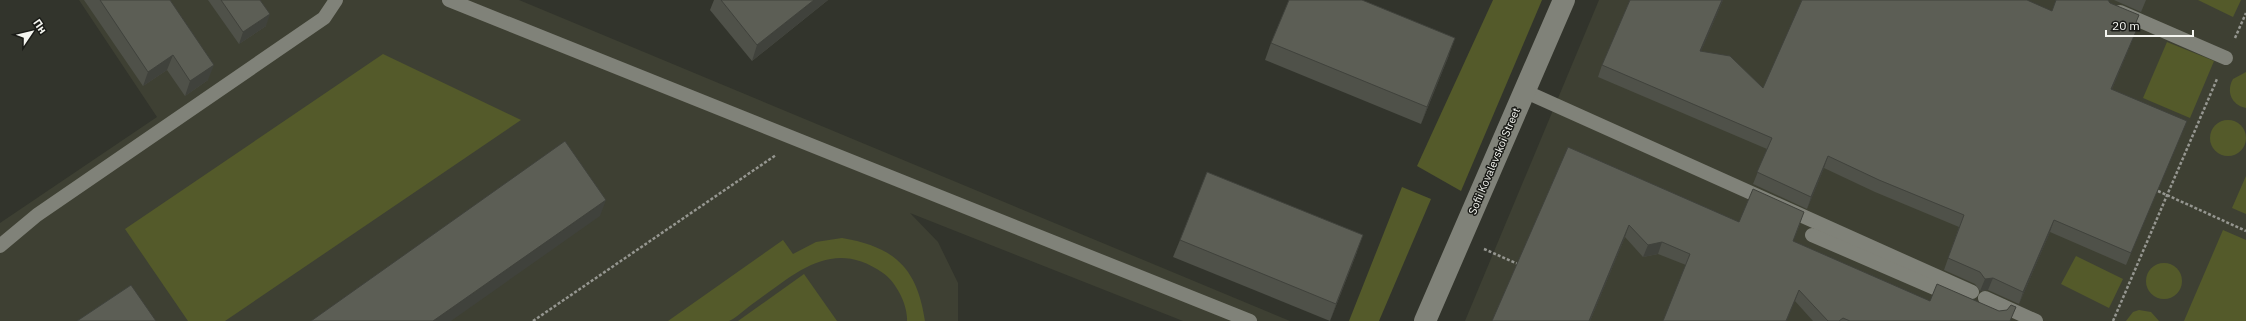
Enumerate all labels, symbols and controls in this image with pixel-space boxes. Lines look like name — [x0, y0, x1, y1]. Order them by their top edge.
north arrow — [12, 12, 52, 52]
scale bar — [2106, 12, 2193, 38]
text: Пн — [30, 16, 50, 36]
text: 20 m — [2112, 18, 2140, 33]
street label: Sofii Kovalevskoi Street — [1465, 105, 1523, 217]

